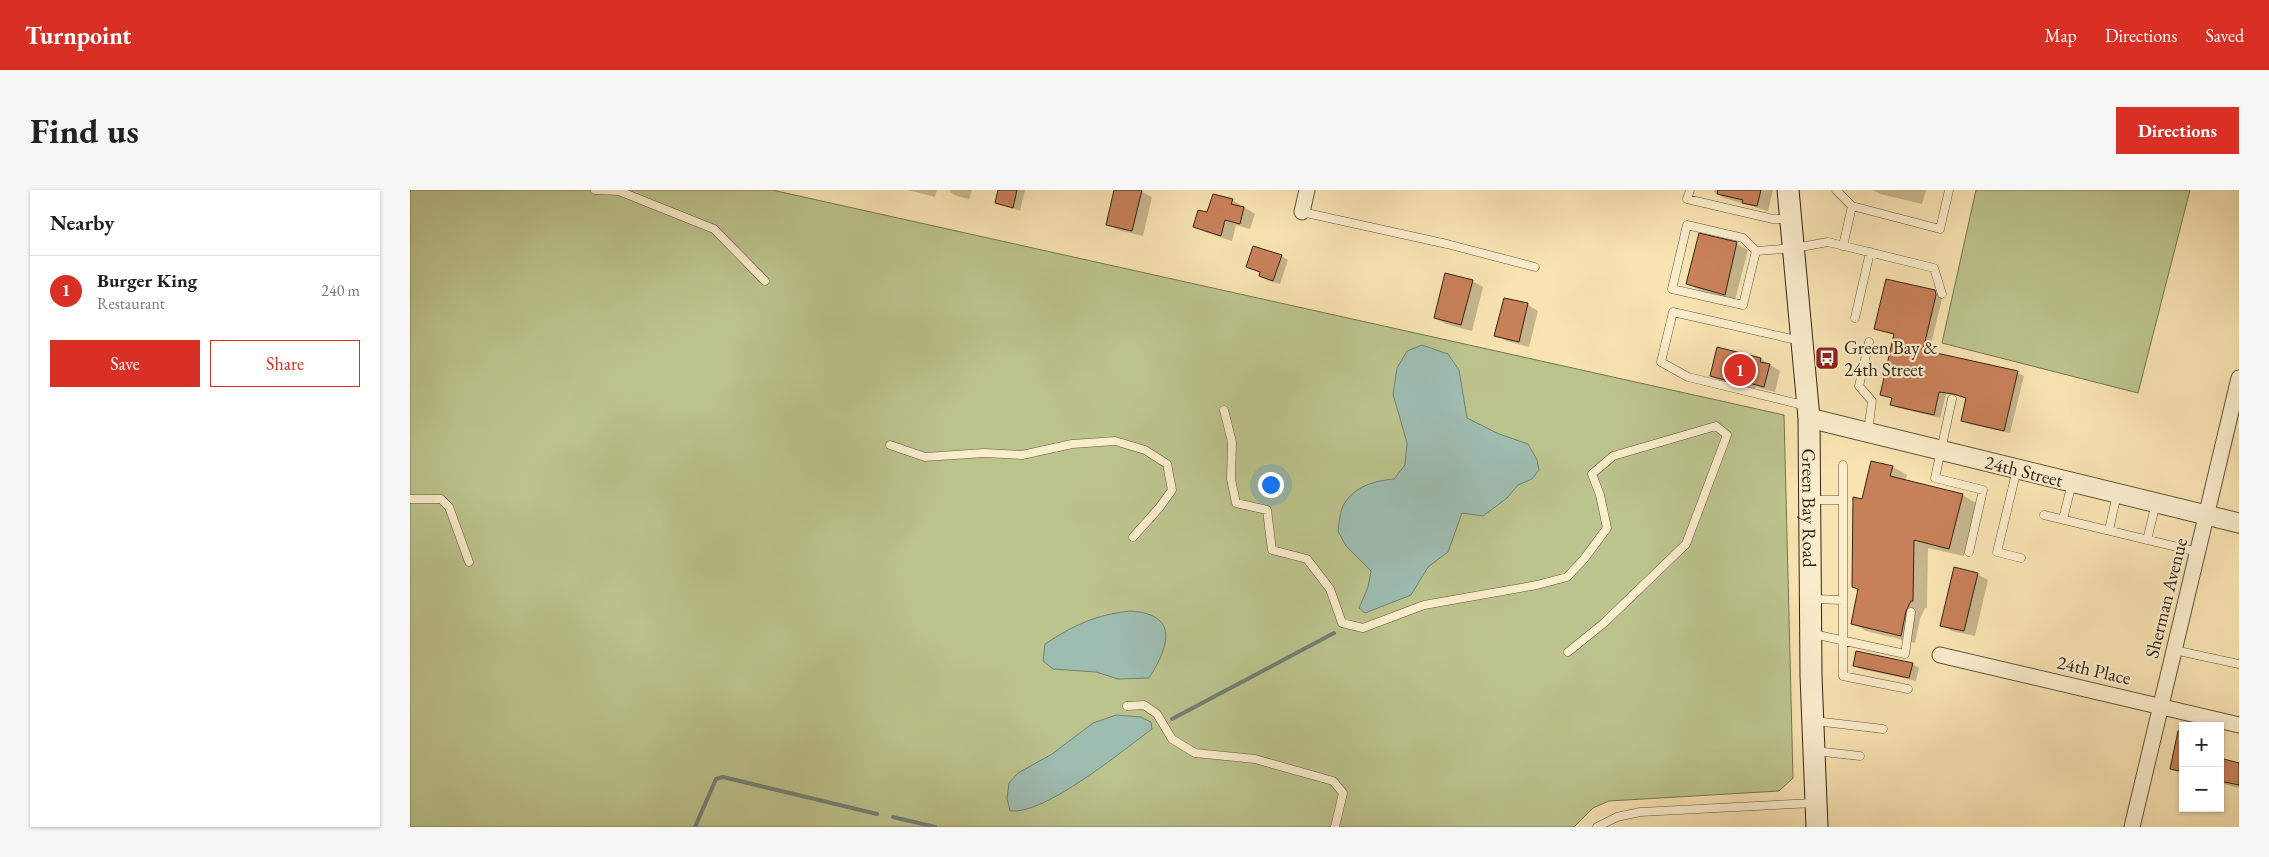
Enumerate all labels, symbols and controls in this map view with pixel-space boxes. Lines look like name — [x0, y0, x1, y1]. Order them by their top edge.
text: Turnpoint — [25, 20, 131, 51]
text: Map — [2045, 24, 2077, 47]
text: Directions — [2105, 24, 2177, 47]
text: Saved — [2205, 24, 2244, 47]
button: Directions — [2116, 107, 2239, 154]
text: Find us — [30, 108, 139, 153]
text: Nearby — [50, 209, 114, 236]
text: Burger King — [97, 268, 197, 293]
text: 1 — [62, 280, 70, 301]
text: 240 m — [321, 280, 360, 301]
text: Restaurant — [97, 293, 165, 314]
place label: Green Bay & 24th Street — [1844, 335, 1938, 382]
button: Save — [50, 340, 200, 387]
button: Share — [210, 340, 360, 387]
bus stop icon: Green Bay & 24th Street — [1814, 345, 1840, 371]
pin: 1 — [1724, 351, 1756, 389]
street label: Green Bay Road — [1797, 448, 1823, 568]
street label: 24th Street — [1982, 449, 2066, 493]
your location — [1258, 472, 1284, 498]
street label: Sherman Avenue — [2139, 535, 2193, 661]
street label: 24th Place — [2055, 649, 2133, 691]
map controls — [2179, 722, 2224, 812]
button: + — [2179, 722, 2224, 767]
button: − — [2179, 767, 2224, 812]

